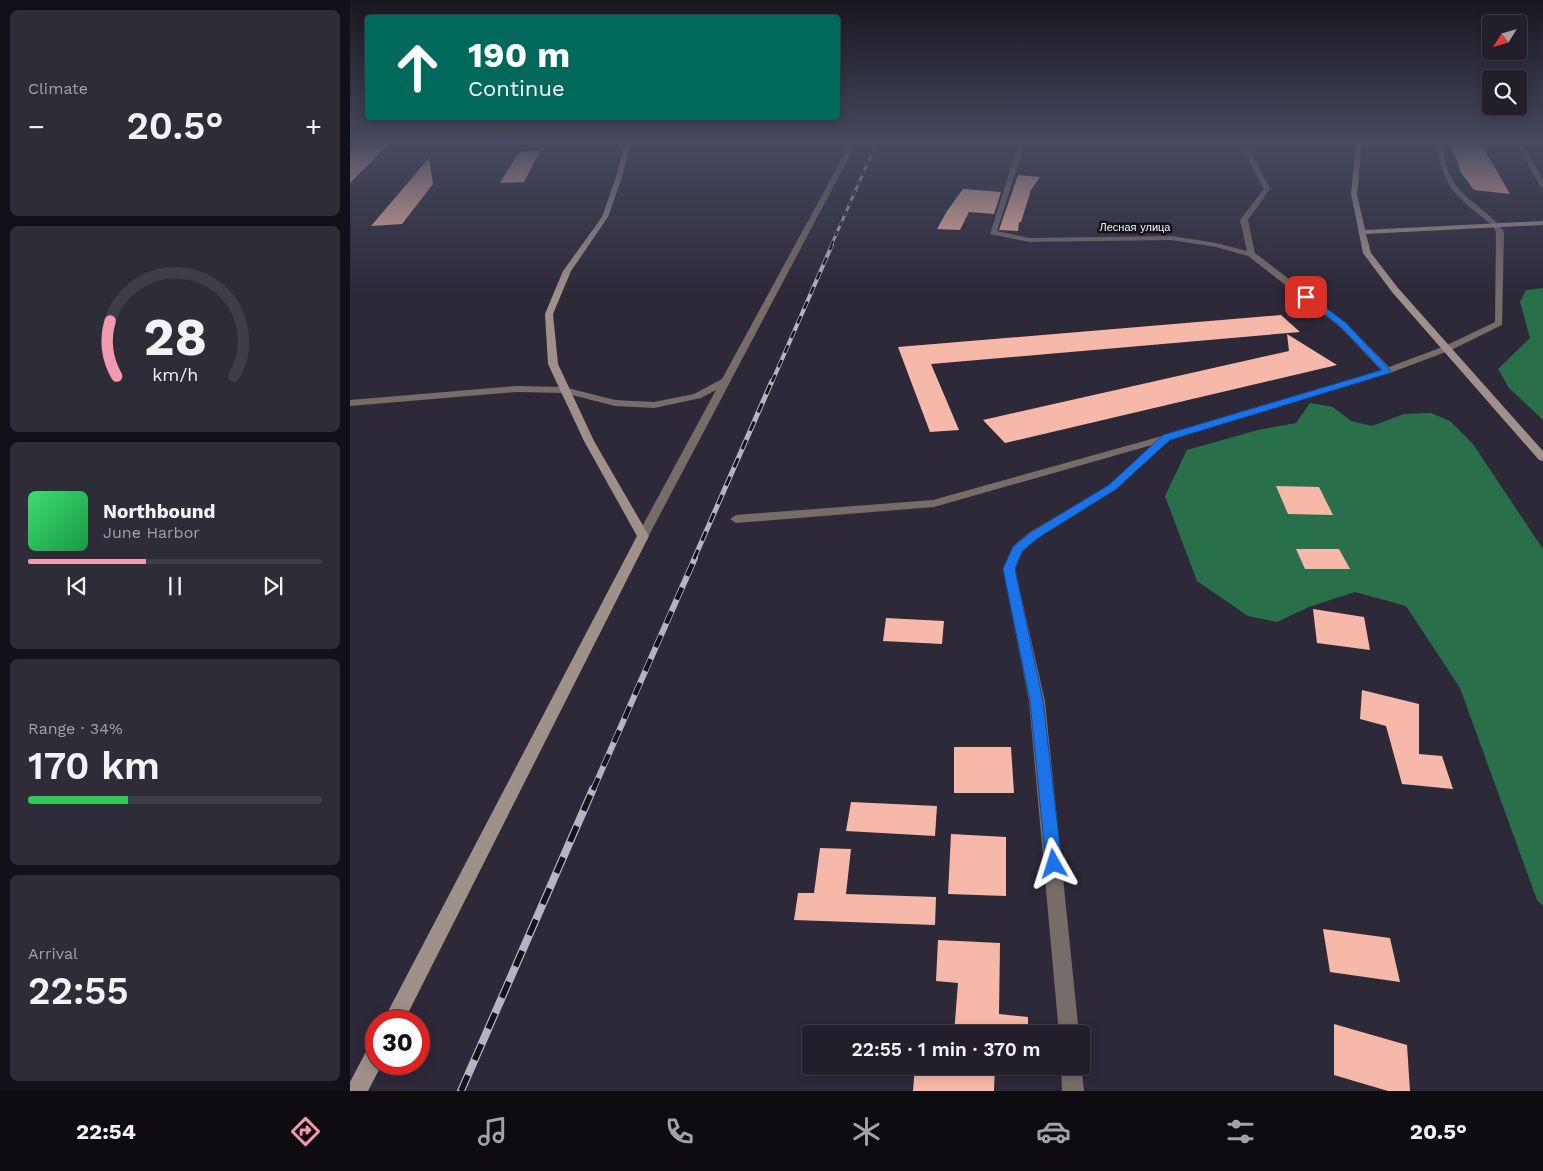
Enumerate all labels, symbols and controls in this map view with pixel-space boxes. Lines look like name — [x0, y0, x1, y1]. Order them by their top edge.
north arrow — [1482, 15, 1528, 60]
map controls — [1482, 15, 1527, 115]
text: 190 m — [468, 34, 570, 76]
icon: ahead — [385, 35, 450, 100]
button: search — [1482, 70, 1527, 115]
text: Continue — [468, 76, 565, 101]
text: Climate — [28, 79, 88, 98]
text: 20.5° — [126, 104, 224, 148]
text: − — [28, 110, 45, 143]
text: + — [305, 110, 322, 143]
street label: Лесная улица — [1100, 221, 1171, 234]
pin — [1285, 276, 1327, 318]
icon: arrive — [1292, 283, 1320, 311]
text: 28 — [143, 307, 207, 368]
text: km/h — [152, 364, 198, 385]
text: Northbound — [103, 500, 215, 523]
text: June Harbor — [103, 523, 200, 542]
icon: previous — [63, 572, 91, 600]
icon: pause — [161, 572, 189, 600]
icon: next — [259, 572, 287, 600]
text: Range · 34% — [28, 719, 123, 738]
text: 170 km — [28, 744, 160, 788]
position arrow — [1027, 837, 1079, 889]
text: Arrival — [28, 944, 78, 963]
text: 22:55 — [28, 969, 129, 1013]
speed limit sign: 30 — [365, 1010, 430, 1075]
text: 22:55 · 1 min · 370 m — [851, 1038, 1041, 1061]
icon: directions — [288, 1114, 323, 1149]
icon: music — [475, 1114, 510, 1149]
icon: phone — [662, 1114, 697, 1149]
icon: climate — [849, 1114, 884, 1149]
icon: car — [1036, 1114, 1071, 1149]
icon: filters — [1223, 1114, 1258, 1149]
text: 22:54 — [76, 1119, 136, 1144]
text: 20.5° — [1410, 1119, 1467, 1144]

